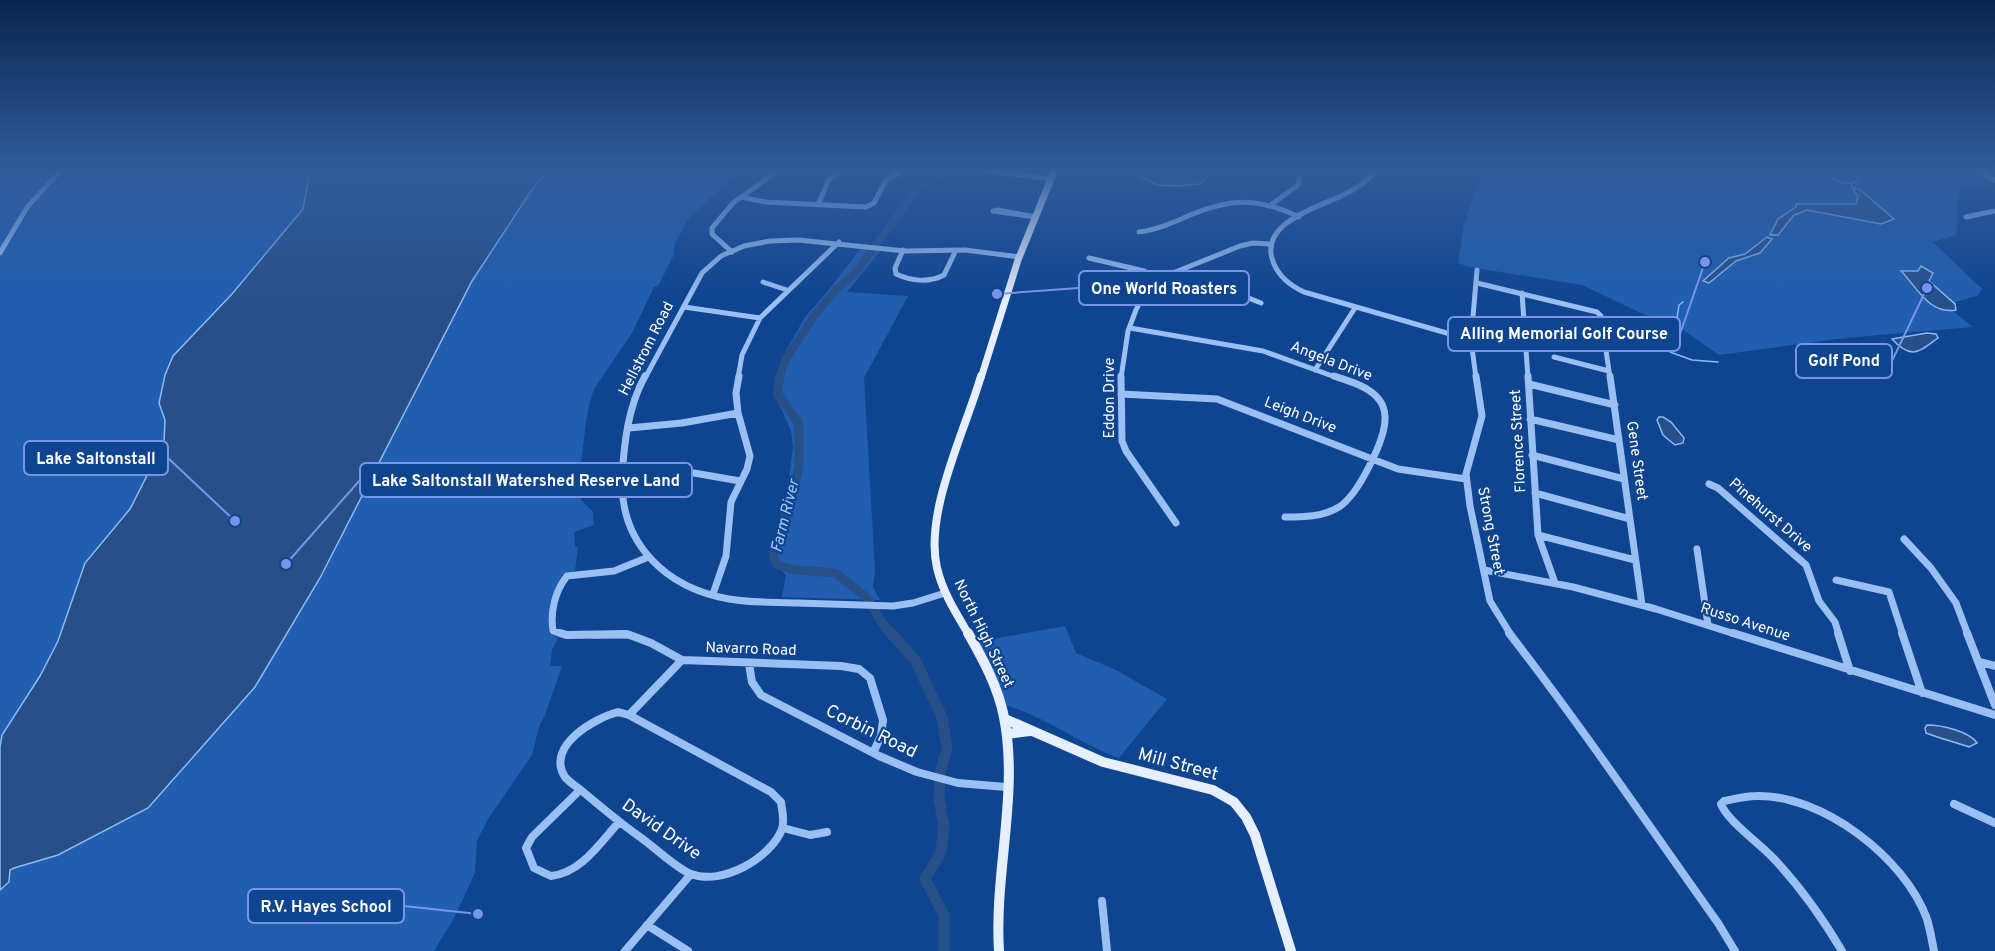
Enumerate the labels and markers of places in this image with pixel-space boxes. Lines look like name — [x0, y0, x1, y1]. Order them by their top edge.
callout: One World Roasters — [1079, 271, 1249, 305]
callout: Alling Memorial Golf Course — [1448, 317, 1680, 351]
callout: Golf Pond — [1796, 344, 1892, 378]
callout: Lake Saltonstall — [24, 441, 168, 475]
callout: Lake Saltonstall Watershed Reserve Land — [360, 463, 692, 497]
callout: R.V. Hayes School — [248, 889, 404, 923]

